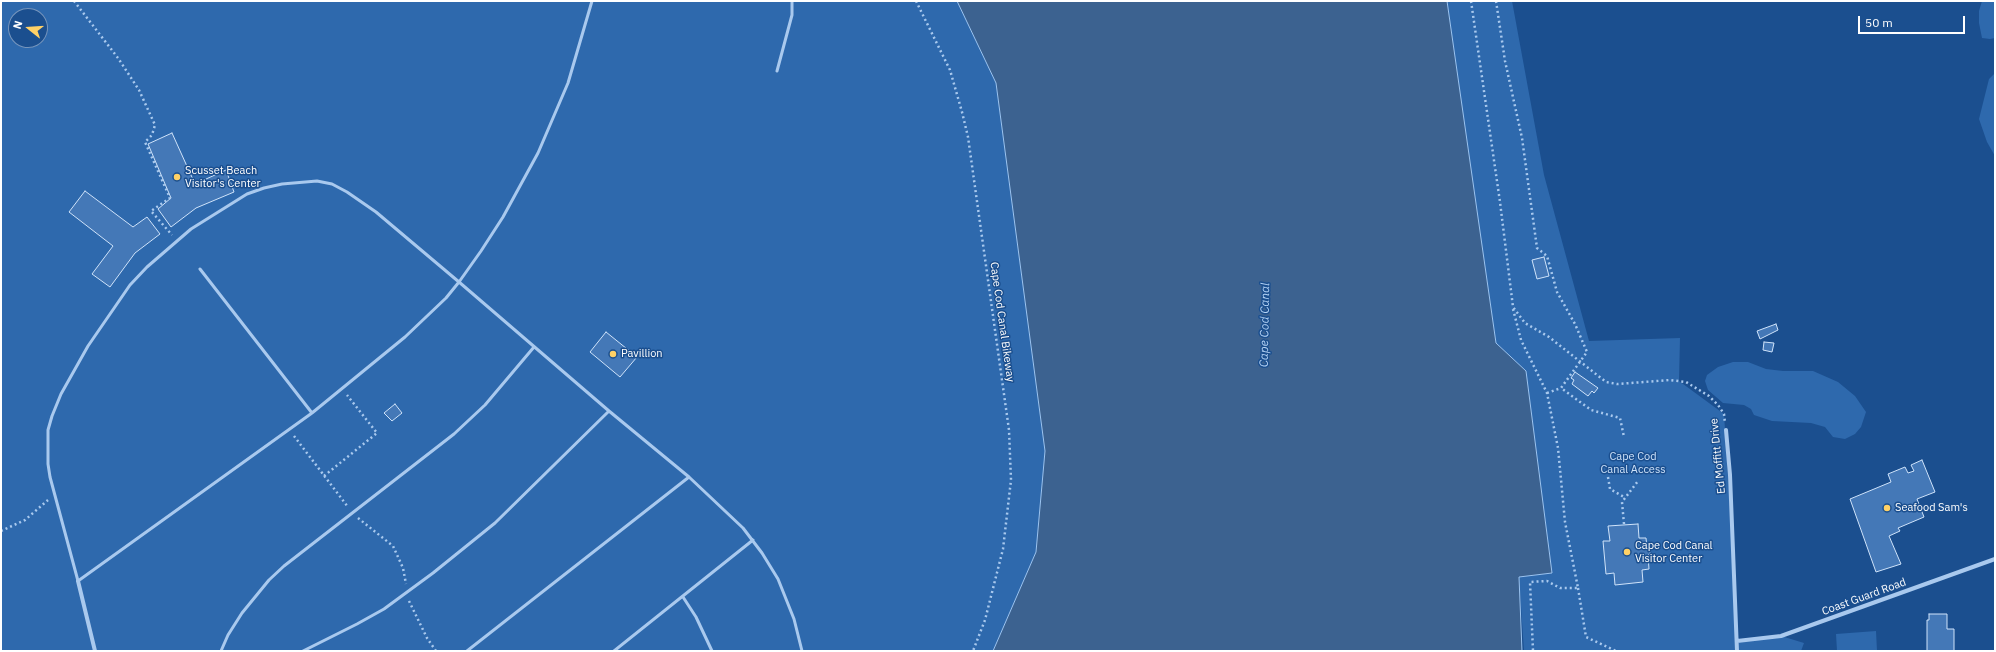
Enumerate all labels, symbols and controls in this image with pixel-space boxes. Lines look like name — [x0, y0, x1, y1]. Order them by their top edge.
north arrow — [8, 8, 48, 48]
scale bar — [1860, 8, 1967, 34]
text: 50 m — [1865, 15, 1893, 30]
text: N — [10, 19, 25, 31]
place label: Scusset Beach Visitor's Center — [185, 164, 261, 190]
marker: Scusset Beach Visitor's Center — [172, 172, 182, 182]
street label: Cape Cod Canal Bikeway — [987, 261, 1017, 383]
water label: Cape Cod Canal — [1257, 283, 1273, 367]
place label: Pavillion — [621, 347, 663, 361]
marker: Pavillion — [608, 349, 618, 359]
street label: Ed Moffitt Drive — [1707, 418, 1729, 494]
park label: Cape Cod Canal Access — [1600, 450, 1666, 476]
place label: Seafood Sam's — [1895, 501, 1968, 515]
marker: Seafood Sam's — [1882, 503, 1892, 513]
place label: Cape Cod Canal Visitor Center — [1635, 539, 1713, 565]
marker: Cape Cod Canal Visitor Center — [1622, 547, 1632, 557]
street label: Coast Guard Road — [1820, 576, 1908, 618]

